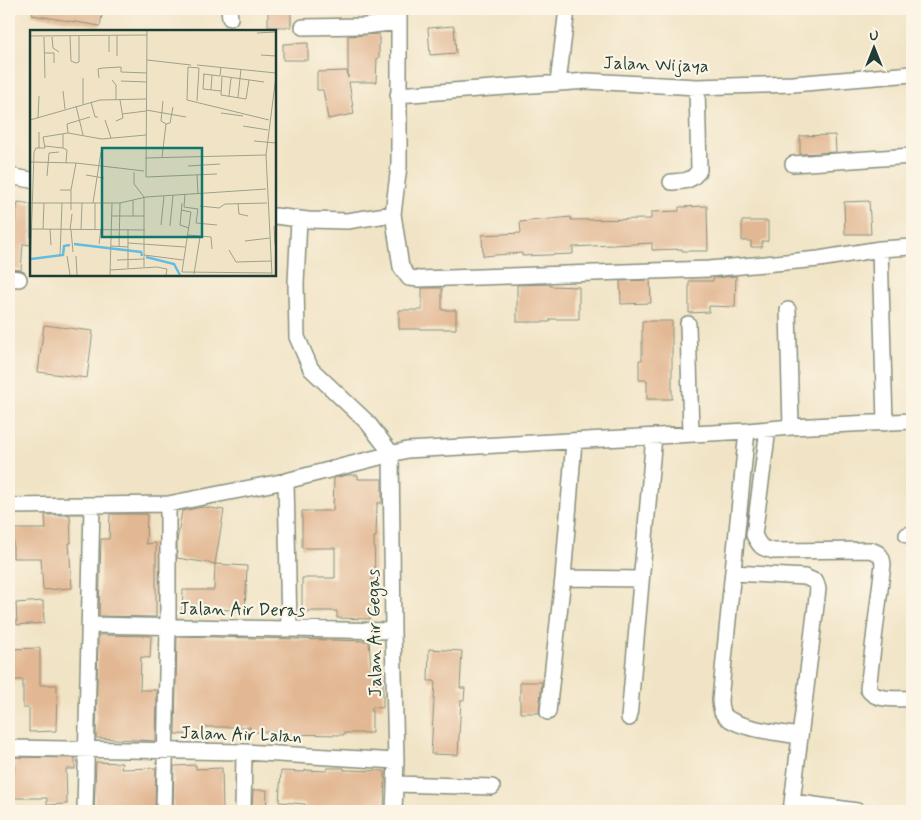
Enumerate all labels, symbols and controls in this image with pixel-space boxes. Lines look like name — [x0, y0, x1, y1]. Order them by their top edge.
north arrow — [848, 22, 898, 72]
text: U — [869, 27, 879, 45]
inset map — [30, 30, 276, 276]
street label: Jalan Wijaya — [603, 51, 709, 79]
street label: Jalan Air Gegas — [362, 569, 389, 697]
street label: Jalan Air Deras — [179, 597, 305, 623]
street label: Jalan Air Lalan — [180, 721, 302, 749]

